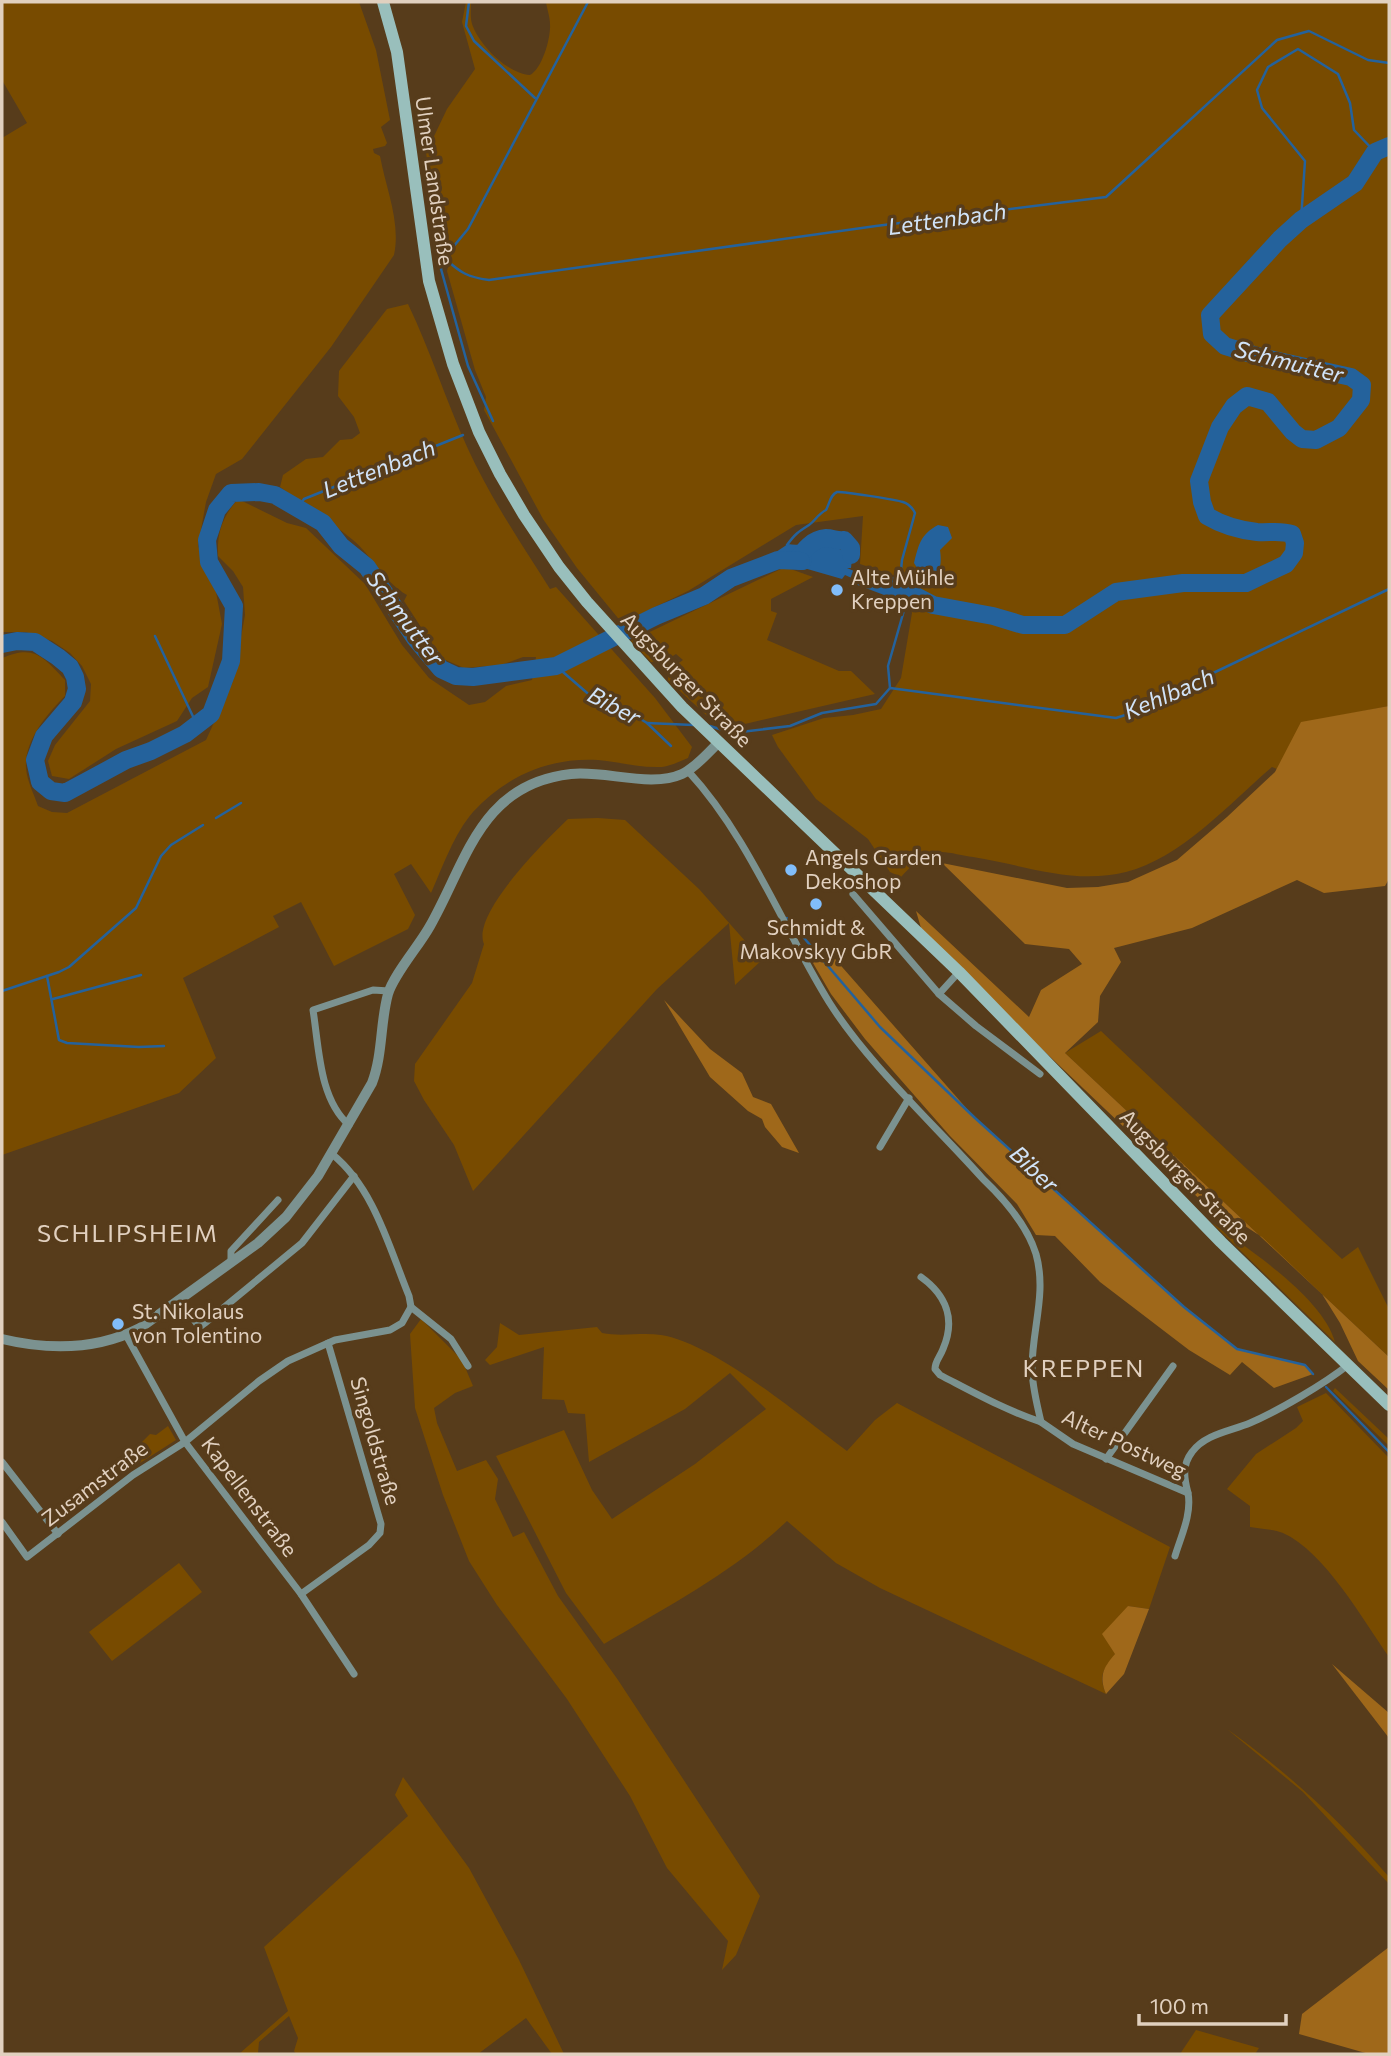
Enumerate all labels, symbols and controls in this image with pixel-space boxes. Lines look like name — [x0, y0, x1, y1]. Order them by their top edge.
street label: Ulmer Landstraße — [411, 95, 460, 267]
water label: Lettenbach — [886, 196, 1008, 240]
water label: Schmutter — [1232, 334, 1347, 388]
water label: Lettenbach — [318, 433, 439, 503]
place label: Alte Mühle Kreppen — [851, 564, 955, 613]
water label: Schmutter — [361, 565, 451, 671]
marker: Alte Mühle Kreppen — [829, 582, 845, 598]
street label: Augsburger Straße — [616, 606, 758, 752]
water label: Kehlbach — [1119, 662, 1218, 725]
water label: Biber — [583, 680, 646, 731]
place label: Angels Garden Dekoshop — [805, 844, 942, 893]
marker: Angels Garden Dekoshop — [783, 862, 799, 878]
marker: Schmidt & Makovskyy GbR — [808, 896, 824, 912]
place label: Schmidt & Makovskyy GbR — [739, 914, 893, 963]
street label: Augsburger Straße — [1115, 1103, 1257, 1249]
water label: Biber — [1005, 1139, 1065, 1198]
district label: SCHLIPSHEIM — [37, 1218, 219, 1247]
place label: St. Nikolaus von Tolentino — [132, 1298, 262, 1347]
marker: St. Nikolaus von Tolentino — [110, 1316, 126, 1332]
district label: KREPPEN — [1023, 1353, 1145, 1382]
street label: Singoldstraße — [346, 1374, 407, 1507]
street label: Alter Postweg — [1059, 1403, 1191, 1482]
street label: Kapellenstraße — [197, 1431, 303, 1561]
street label: Zusamstraße — [36, 1435, 152, 1531]
scale bar — [1139, 1982, 1286, 2026]
text: 100 m — [1150, 1993, 1209, 2018]

